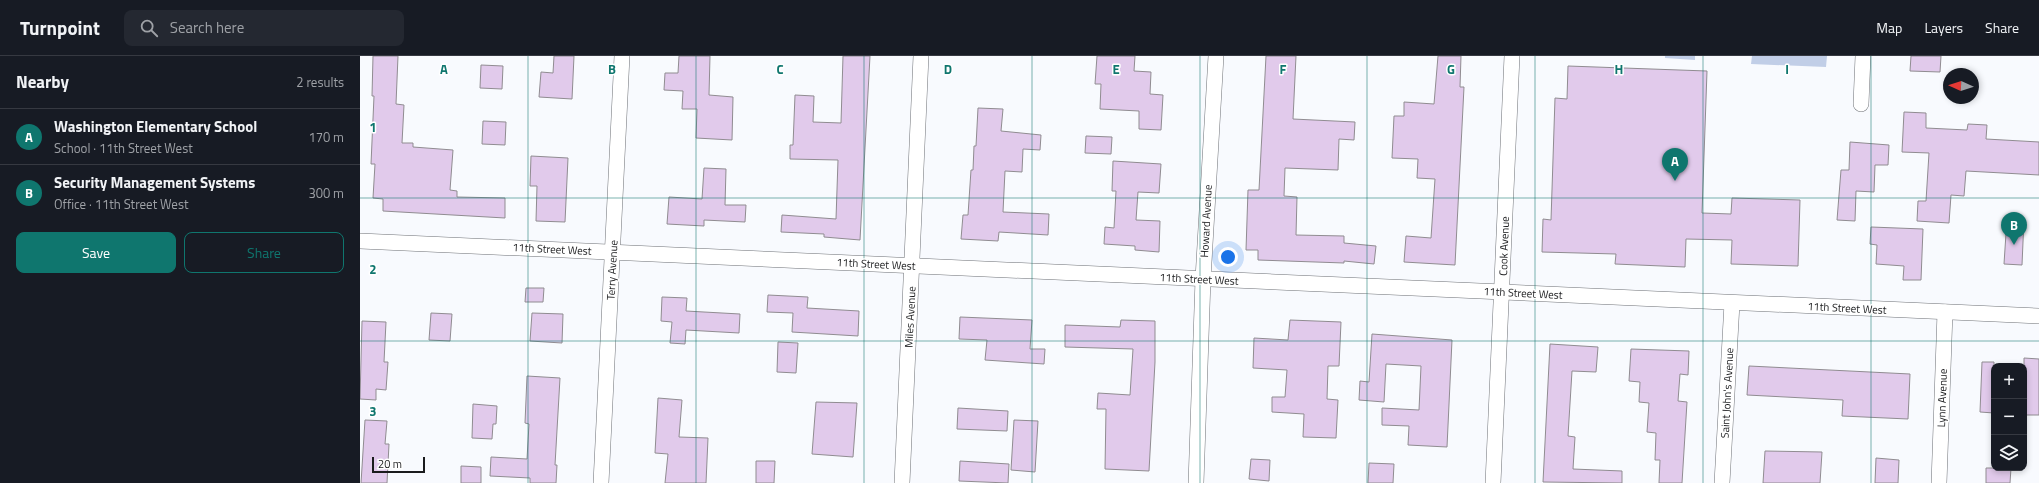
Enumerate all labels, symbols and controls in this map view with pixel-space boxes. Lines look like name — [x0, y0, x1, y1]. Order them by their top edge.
search box — [124, 10, 404, 46]
text: Turnpoint — [20, 13, 100, 42]
text: Search here — [170, 16, 244, 39]
icon: search — [138, 17, 160, 39]
text: Map — [1876, 17, 1902, 38]
text: Layers — [1924, 17, 1963, 38]
text: Share — [1985, 17, 2019, 38]
text: A — [440, 59, 448, 79]
text: B — [608, 59, 616, 79]
text: C — [776, 59, 784, 79]
text: D — [944, 59, 952, 79]
text: E — [1112, 59, 1120, 79]
text: F — [1280, 59, 1287, 79]
text: G — [1447, 59, 1455, 79]
text: H — [1615, 59, 1623, 79]
text: I — [1785, 59, 1789, 79]
north arrow — [1943, 68, 1979, 104]
text: Nearby — [16, 69, 69, 95]
text: 2 results — [296, 72, 344, 92]
text: Washington Elementary School — [54, 115, 257, 138]
text: 1 — [369, 117, 377, 137]
text: A — [25, 127, 33, 147]
text: 170 m — [308, 127, 344, 147]
text: School · 11th Street West — [54, 138, 193, 158]
pin: A — [1662, 148, 1688, 181]
text: Security Management Systems — [54, 171, 255, 194]
text: B — [25, 183, 33, 203]
text: 300 m — [308, 183, 344, 203]
street label: Howard Avenue — [1196, 184, 1216, 258]
text: Office · 11th Street West — [54, 194, 189, 214]
pin: B — [2001, 212, 2027, 245]
street label: Cook Avenue — [1495, 216, 1513, 276]
button: Save — [16, 232, 176, 273]
button: Share — [184, 232, 344, 273]
street label: 11th Street West — [512, 239, 592, 259]
street label: Terry Avenue — [602, 239, 622, 300]
your location — [1218, 247, 1238, 267]
street label: 11th Street West — [836, 254, 916, 274]
text: 2 — [369, 259, 377, 279]
street label: 11th Street West — [1159, 269, 1239, 289]
street label: 11th Street West — [1483, 283, 1563, 303]
street label: Miles Avenue — [900, 285, 920, 348]
street label: 11th Street West — [1807, 298, 1887, 318]
street label: Saint John's Avenue — [1717, 347, 1737, 439]
map controls — [1991, 363, 2027, 471]
button: + — [1991, 363, 2027, 399]
street label: Lynn Avenue — [1933, 368, 1951, 428]
button: − — [1991, 399, 2027, 435]
text: 3 — [369, 401, 377, 421]
button: layers — [1991, 435, 2027, 471]
scale bar — [372, 455, 425, 474]
text: 20 m — [378, 456, 402, 472]

